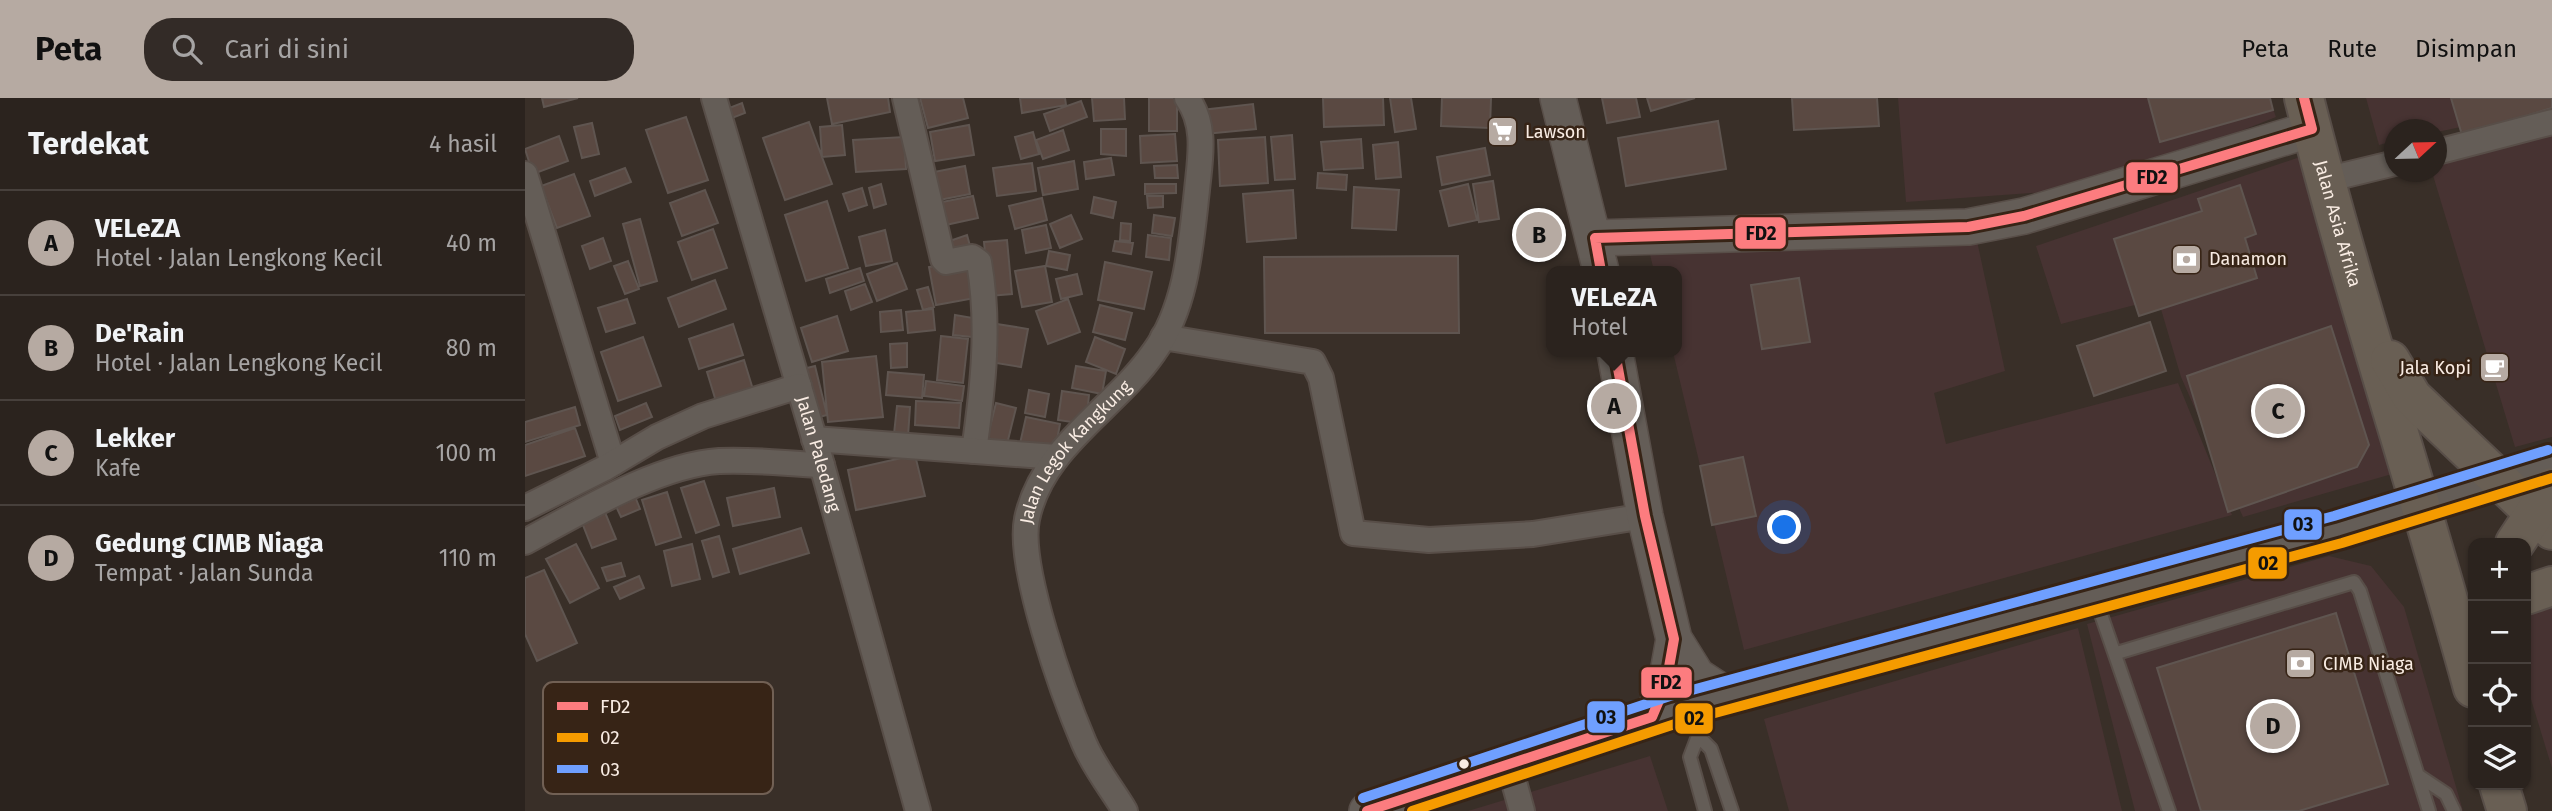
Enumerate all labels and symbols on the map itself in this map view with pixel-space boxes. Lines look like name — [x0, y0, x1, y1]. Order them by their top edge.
supermarket icon: Lawson — [1485, 115, 1519, 149]
north arrow — [2384, 119, 2447, 182]
place label: Lawson — [1525, 121, 1586, 143]
street label: Jalan Asia Afrika — [2310, 158, 2366, 290]
line badge: FD2 — [2125, 161, 2179, 194]
text: FD2 — [2137, 166, 2168, 189]
pin: B — [1516, 209, 1562, 261]
line badge: FD2 — [1734, 216, 1787, 250]
text: FD2 — [1746, 222, 1777, 245]
bank icon: Danamon — [2169, 242, 2203, 276]
place label: Danamon — [2209, 248, 2287, 270]
cafe icon: Jala Kopi — [2477, 351, 2511, 385]
place label: Jala Kopi — [2400, 357, 2471, 379]
street label: Jalan Legok Kangkung — [1015, 375, 1137, 526]
pin: A — [1591, 380, 1637, 432]
pin: C — [2255, 385, 2301, 437]
street label: Jalan Paledang — [791, 393, 846, 515]
line badge: 03 — [2283, 508, 2323, 541]
your location — [1767, 510, 1801, 544]
text: 03 — [2293, 513, 2314, 536]
line badge: 02 — [2247, 546, 2288, 580]
text: 02 — [2258, 552, 2279, 575]
bank icon: CIMB Niaga — [2283, 647, 2317, 681]
place label: CIMB Niaga — [2323, 653, 2414, 675]
line badge: FD2 — [1640, 666, 1693, 699]
text: FD2 — [1651, 671, 1682, 694]
legend — [543, 682, 773, 794]
text: FD2 — [600, 695, 631, 718]
line badge: 03 — [1586, 700, 1626, 734]
pin: D — [2250, 700, 2296, 752]
line badge: 02 — [1674, 702, 1714, 735]
text: 03 — [1596, 706, 1617, 729]
text: 02 — [1684, 707, 1705, 730]
text: 02 — [600, 726, 620, 749]
unlabelled marker — [1457, 757, 1471, 771]
text: 03 — [600, 758, 620, 781]

